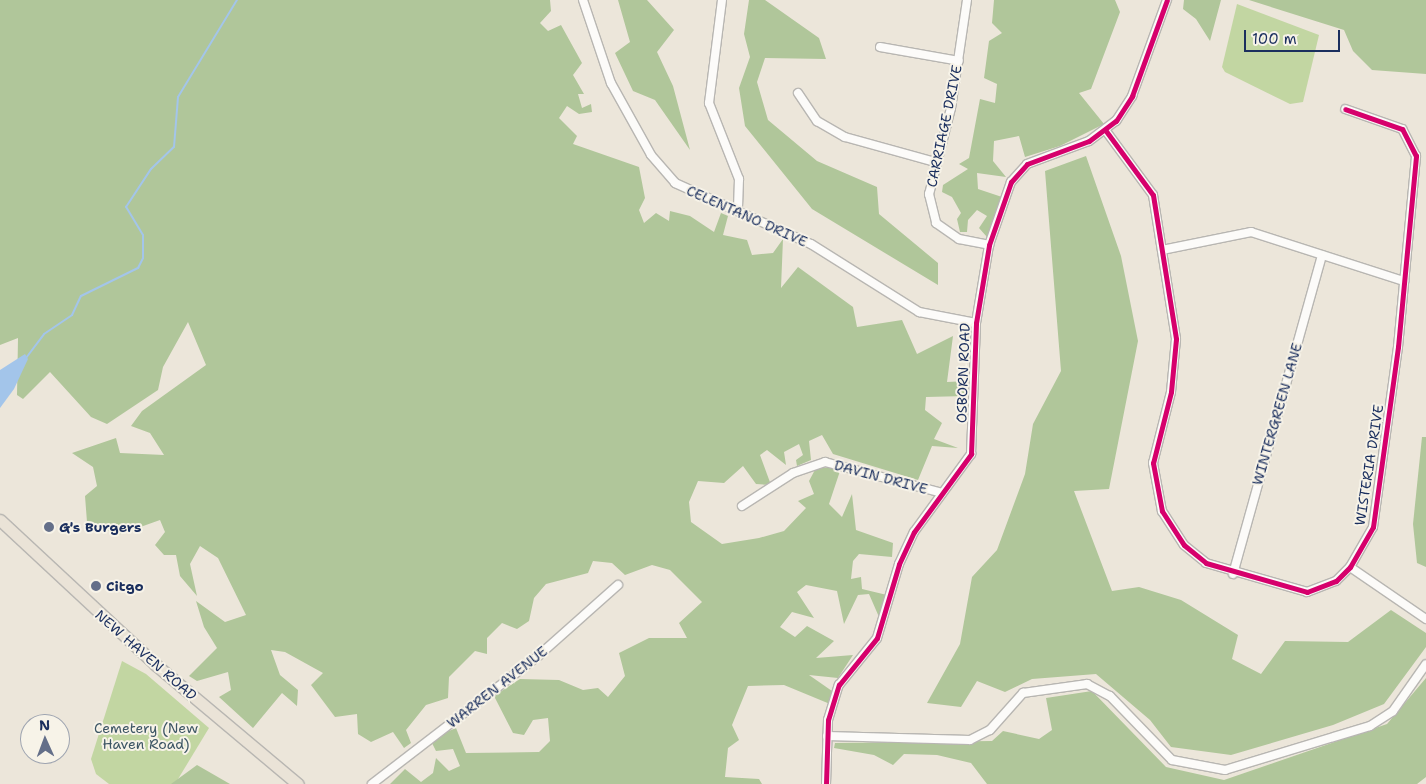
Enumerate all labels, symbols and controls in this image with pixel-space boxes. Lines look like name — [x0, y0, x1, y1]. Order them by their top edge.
scale bar — [1246, 20, 1342, 52]
text: 100 m — [1252, 29, 1297, 49]
street label: CARRIAGE DRIVE — [923, 63, 965, 189]
street label: CELENTANO DRIVE — [684, 182, 810, 250]
street label: OSBORN ROAD — [953, 323, 973, 423]
street label: WINTERGREEN LANE — [1249, 341, 1305, 487]
street label: WISTERIA DRIVE — [1351, 403, 1387, 527]
street label: DAVIN DRIVE — [832, 456, 930, 498]
place label: G's Burgers — [59, 519, 141, 535]
marker: G's Burgers — [43, 521, 55, 533]
place label: Citgo — [106, 578, 144, 594]
marker: Citgo — [90, 580, 102, 592]
street label: NEW HAVEN ROAD — [92, 606, 200, 704]
street label: WARREN AVENUE — [443, 643, 551, 731]
north arrow — [20, 714, 70, 764]
text: N — [39, 716, 50, 734]
park label: Cemetery (New Haven Road) — [94, 720, 198, 752]

